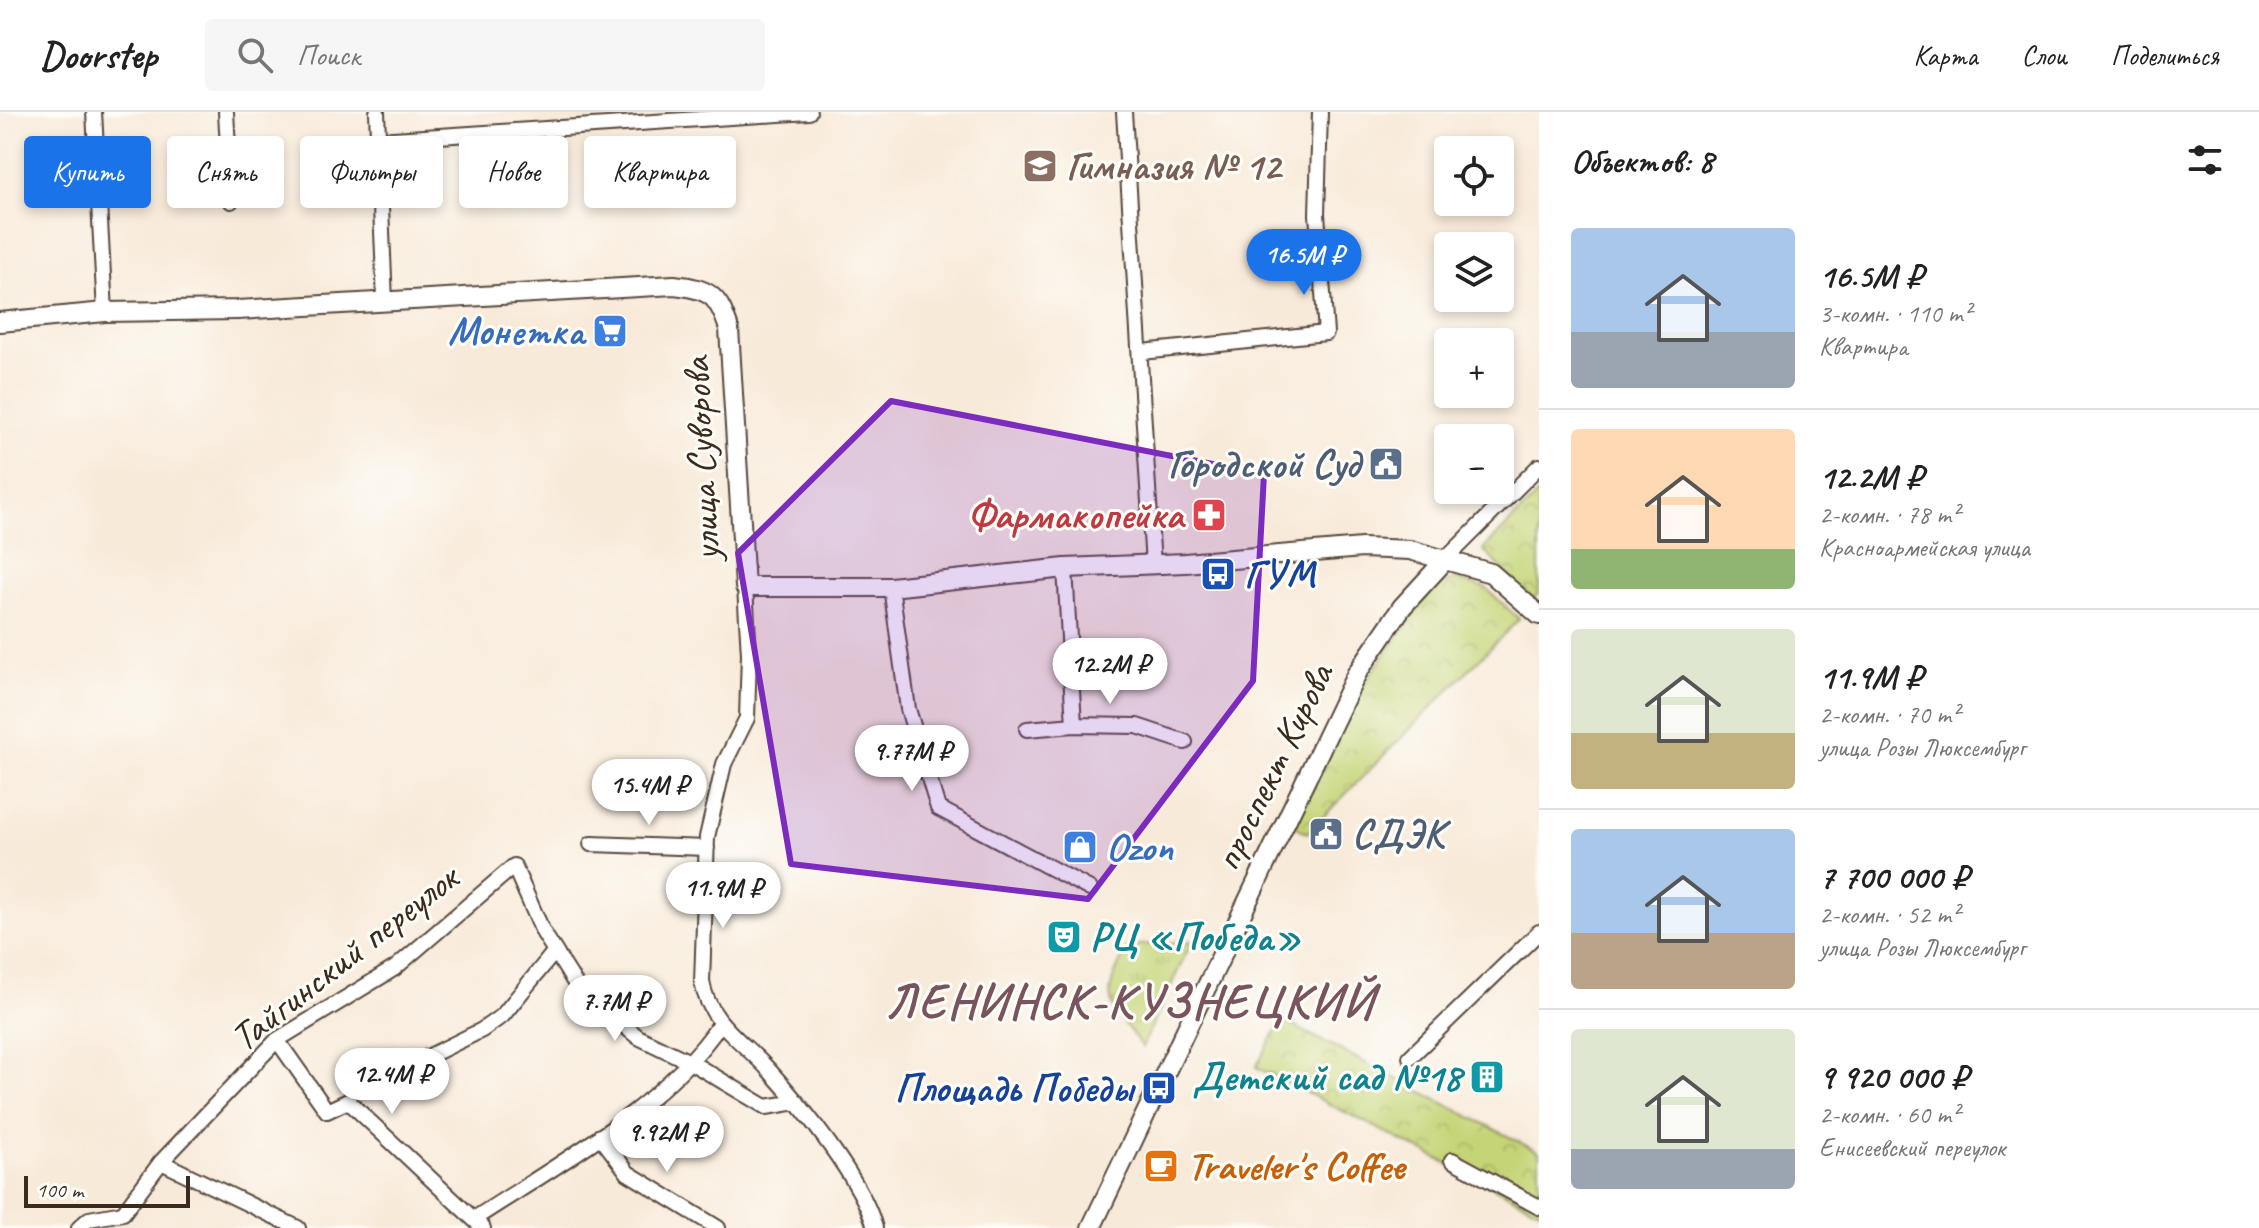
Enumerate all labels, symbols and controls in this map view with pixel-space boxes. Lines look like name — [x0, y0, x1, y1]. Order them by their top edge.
search box — [205, 19, 765, 91]
text: Doorstep — [40, 32, 157, 79]
icon: search — [233, 33, 277, 77]
text: Поиск — [297, 36, 360, 74]
text: Карта — [1914, 38, 1978, 73]
text: Слои — [2022, 38, 2067, 73]
text: Поделиться — [2111, 38, 2219, 73]
chip: Купить — [24, 136, 151, 208]
chip: Снять — [167, 136, 284, 208]
chip: Фильтры — [300, 136, 443, 208]
chip: Новое — [459, 136, 568, 208]
chip: Квартира — [584, 136, 736, 208]
map controls — [1434, 136, 1514, 504]
button: locate — [1434, 136, 1514, 216]
icon: filters — [2183, 138, 2227, 182]
text: Объектов: 8 — [1571, 139, 1713, 182]
place label: Гимназия № 12 — [1066, 141, 1284, 191]
school or university icon: Гимназия № 12 — [1021, 147, 1059, 185]
pin: 16.5M ₽ — [1230, 229, 1378, 297]
button: layers — [1434, 232, 1514, 312]
text: 16.5M ₽ — [1264, 238, 1344, 271]
text: 16.5M ₽ — [1819, 254, 1922, 297]
icon: home — [1635, 260, 1731, 356]
text: 3-комн. · 110 m² — [1819, 297, 1971, 330]
place label: Монетка — [448, 306, 587, 356]
supermarket icon: Монетка — [591, 312, 629, 350]
button: + — [1434, 328, 1514, 408]
text: Квартира — [1819, 330, 1908, 363]
street label: улица Суворова — [671, 353, 731, 564]
button: − — [1434, 424, 1514, 504]
place label: Городской Суд — [1168, 439, 1364, 489]
public building icon: Городской Суд — [1367, 445, 1405, 483]
text: 12.2M ₽ — [1819, 455, 1922, 498]
icon: home — [1635, 461, 1731, 557]
place label: Фармакопейка — [968, 490, 1186, 540]
pharmacy icon: Фармакопейка — [1190, 496, 1228, 534]
text: 2-комн. · 78 m² — [1819, 498, 1959, 531]
text: Красноармейская улица — [1819, 531, 2030, 564]
place label: ГУМ — [1244, 549, 1317, 599]
bus stop icon: ГУМ — [1199, 555, 1237, 593]
pin: 12.2M ₽ — [1036, 638, 1184, 706]
text: 12.2M ₽ — [1071, 647, 1149, 680]
street label: проспект Кирова — [1202, 653, 1346, 878]
text: 11.9M ₽ — [1819, 655, 1922, 698]
icon: home — [1635, 661, 1731, 757]
text: 2-комн. · 70 m² — [1819, 698, 1959, 731]
pin: 9.77M ₽ — [838, 725, 986, 793]
text: улица Розы Люксембург — [1819, 731, 2025, 764]
text: 9.77M ₽ — [873, 734, 951, 767]
pin: 15.4M ₽ — [575, 759, 723, 827]
text: 15.4M ₽ — [610, 768, 688, 801]
place label: СДЭК — [1352, 809, 1451, 859]
public building icon: СДЭК — [1307, 815, 1345, 853]
place label: Ozon — [1106, 822, 1173, 872]
shop icon: Ozon — [1061, 828, 1099, 866]
street label: Тайгинский переулок — [220, 851, 471, 1063]
text: 7 700 000 ₽ — [1819, 855, 1968, 898]
icon: home — [1635, 861, 1731, 957]
pin: 11.9M ₽ — [649, 862, 797, 930]
text: 11.9M ₽ — [684, 871, 762, 904]
text: 2-комн. · 52 m² — [1819, 898, 1959, 931]
place label: РЦ «Победа» — [1090, 912, 1301, 962]
theatre icon: РЦ «Победа» — [1045, 918, 1083, 956]
text: улица Розы Люксембург — [1819, 931, 2025, 964]
district label: ЛЕНИНСК-КУЗНЕЦКИЙ — [885, 971, 1382, 1031]
pin: 7.7M ₽ — [550, 975, 680, 1043]
text: 7.7M ₽ — [581, 984, 649, 1017]
pin: 12.4M ₽ — [318, 1048, 466, 1116]
place label: Детский сад №18 — [1193, 1052, 1466, 1102]
text: 9 920 000 ₽ — [1819, 1055, 1968, 1098]
text: 12.4M ₽ — [353, 1057, 431, 1090]
building icon: Детский сад №18 — [1468, 1058, 1506, 1096]
icon: home — [1635, 1061, 1731, 1157]
place label: Площадь Победы — [895, 1063, 1136, 1113]
bus stop icon: Площадь Победы — [1140, 1069, 1178, 1107]
text: 2-комн. · 60 m² — [1819, 1098, 1959, 1131]
pin: 9.92M ₽ — [593, 1106, 741, 1174]
text: 9.92M ₽ — [628, 1115, 706, 1148]
text: Енисеевский переулок — [1819, 1131, 2005, 1164]
place label: Traveler's Coffee — [1187, 1141, 1407, 1191]
cafe icon: Traveler's Coffee — [1142, 1147, 1180, 1185]
scale bar — [24, 1172, 190, 1208]
text: 100 m — [36, 1176, 83, 1204]

